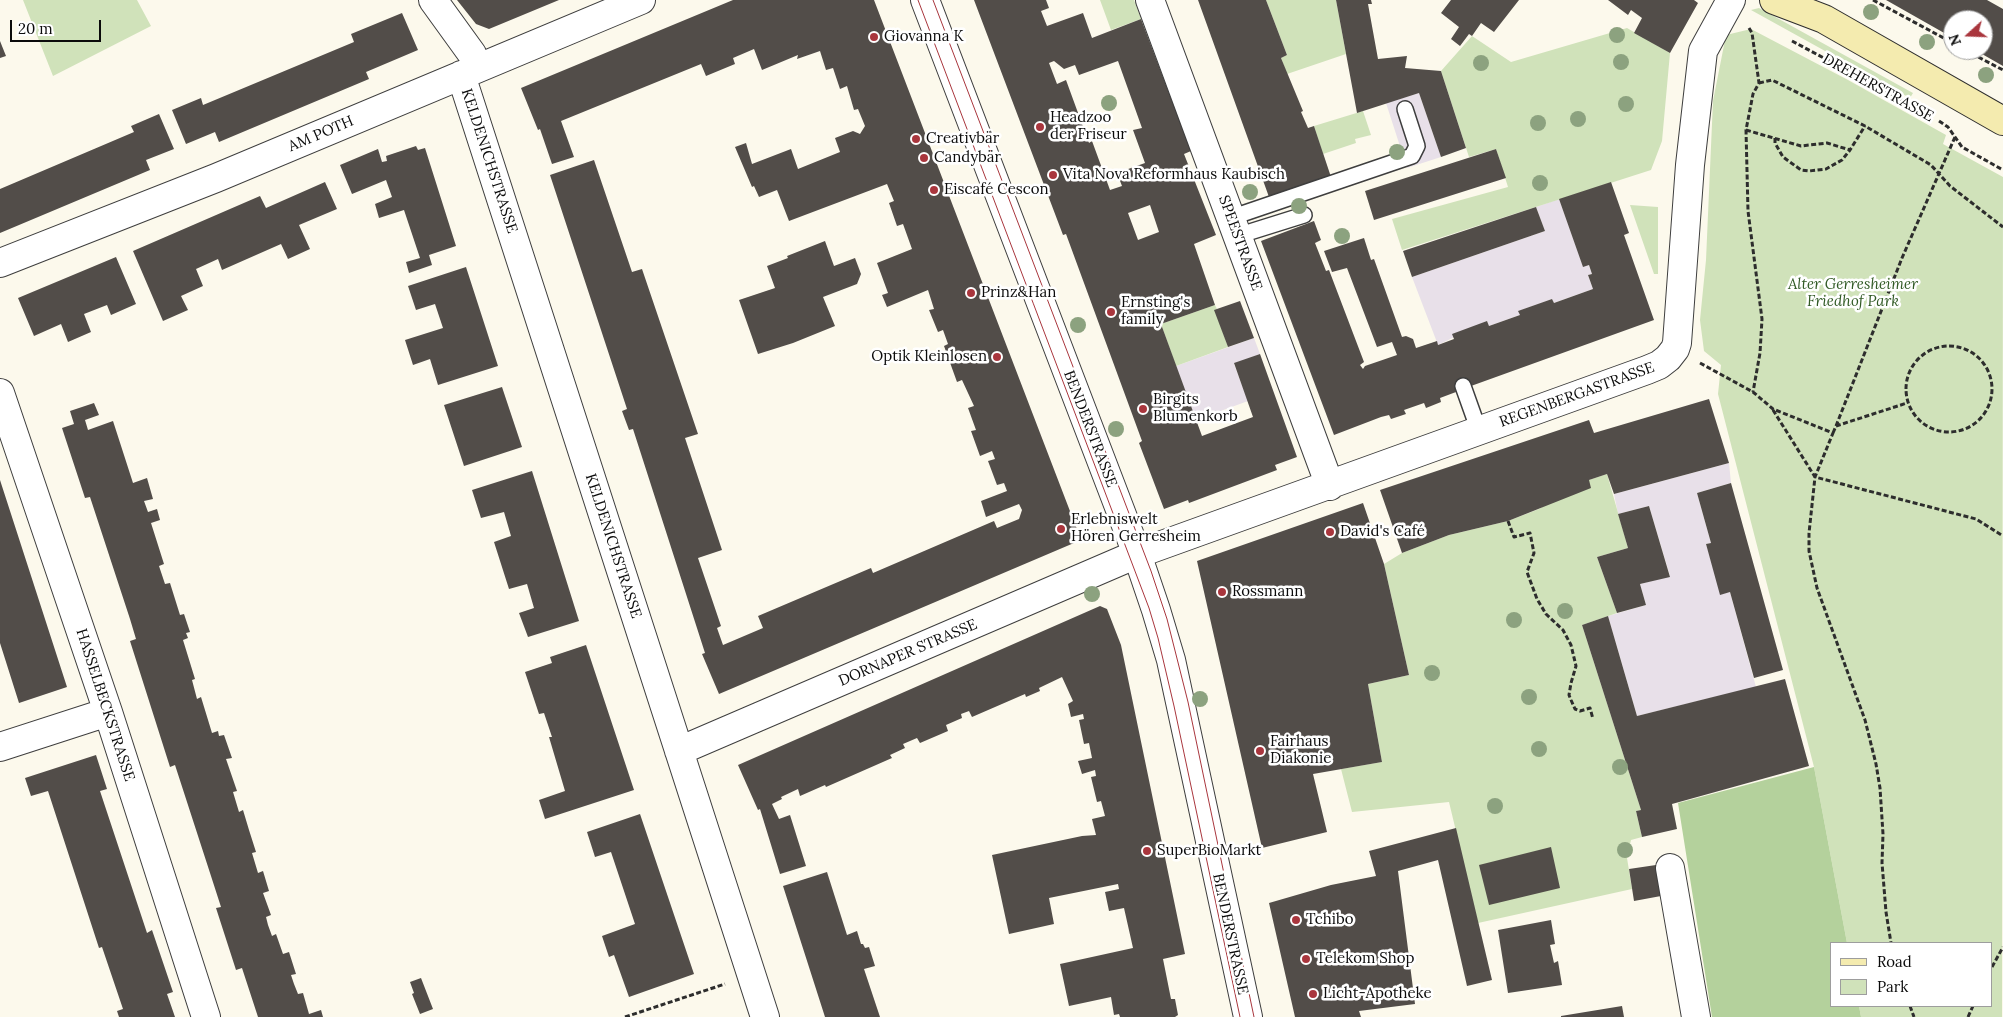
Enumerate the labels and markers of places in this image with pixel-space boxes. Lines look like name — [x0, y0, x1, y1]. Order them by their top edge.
place label: Giovanna K — [884, 28, 964, 46]
marker: Giovanna K — [868, 31, 880, 43]
place label: Headzoo der Friseur — [1050, 109, 1127, 144]
marker: Headzoo der Friseur — [1034, 121, 1046, 133]
place label: Creativbär — [926, 130, 999, 148]
marker: Creativbär — [910, 133, 922, 145]
place label: Candybär — [934, 149, 1001, 167]
marker: Candybär — [918, 152, 930, 164]
place label: Vita Nova Reformhaus Kaubisch — [1063, 166, 1285, 184]
marker: Vita Nova Reformhaus Kaubisch — [1047, 169, 1059, 181]
place label: Eiscafé Cescon — [944, 181, 1049, 199]
marker: Eiscafé Cescon — [928, 184, 940, 196]
place label: Prinz&Han — [981, 284, 1056, 302]
marker: Prinz&Han — [965, 287, 977, 299]
place label: Ernsting's family — [1121, 294, 1190, 329]
marker: Ernsting's family — [1105, 306, 1117, 318]
place label: Optik Kleinlosen — [871, 348, 987, 366]
marker: Optik Kleinlosen — [991, 351, 1003, 363]
place label: Birgits Blumenkorb — [1153, 391, 1238, 426]
marker: Birgits Blumenkorb — [1137, 403, 1149, 415]
place label: Erlebniswelt Hören Gerresheim — [1071, 511, 1201, 546]
marker: Erlebniswelt Hören Gerresheim — [1055, 523, 1067, 535]
place label: David's Café — [1340, 523, 1425, 541]
marker: David's Café — [1324, 526, 1336, 538]
place label: Rossmann — [1232, 583, 1303, 601]
marker: Rossmann — [1216, 586, 1228, 598]
place label: Fairhaus Diakonie — [1270, 733, 1331, 768]
marker: Fairhaus Diakonie — [1254, 745, 1266, 757]
place label: SuperBioMarkt — [1157, 842, 1261, 860]
marker: SuperBioMarkt — [1141, 845, 1153, 857]
place label: Tchibo — [1306, 911, 1354, 929]
marker: Tchibo — [1290, 914, 1302, 926]
place label: Telekom Shop — [1316, 950, 1415, 968]
marker: Telekom Shop — [1300, 953, 1312, 965]
place label: Licht-Apotheke — [1323, 985, 1432, 1003]
marker: Licht-Apotheke — [1307, 988, 1319, 1000]

